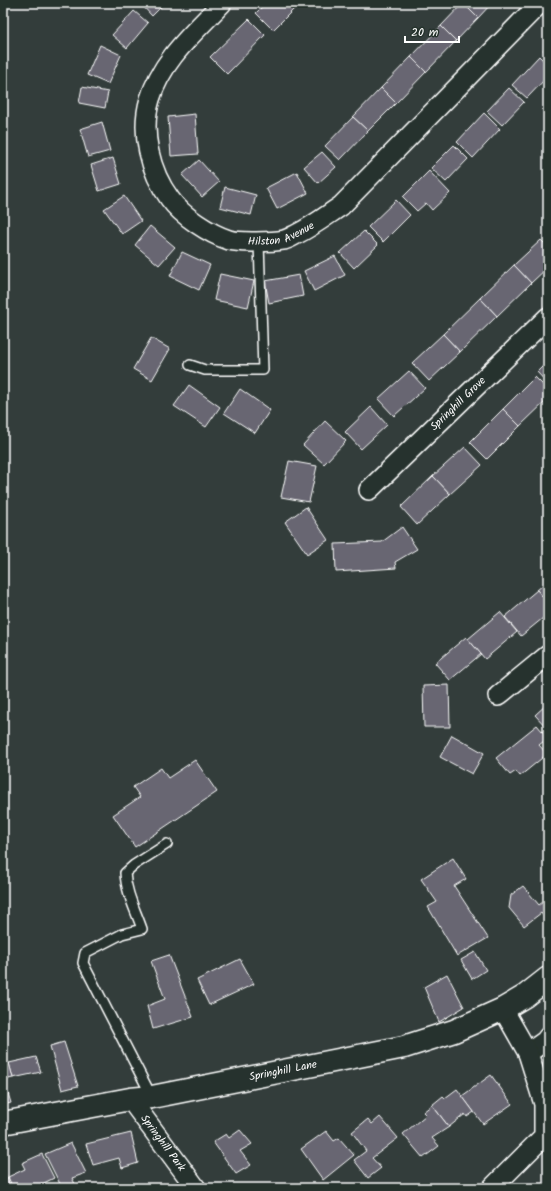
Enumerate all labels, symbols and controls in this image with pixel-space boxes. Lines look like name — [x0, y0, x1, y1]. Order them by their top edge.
scale bar — [405, 18, 459, 44]
text: 20 m — [411, 23, 439, 42]
street label: Hilston Avenue — [248, 217, 318, 251]
street label: Springhill Grove — [426, 372, 490, 435]
street label: Springhill Lane — [248, 1055, 319, 1087]
street label: Springhill Park — [136, 1111, 190, 1176]

